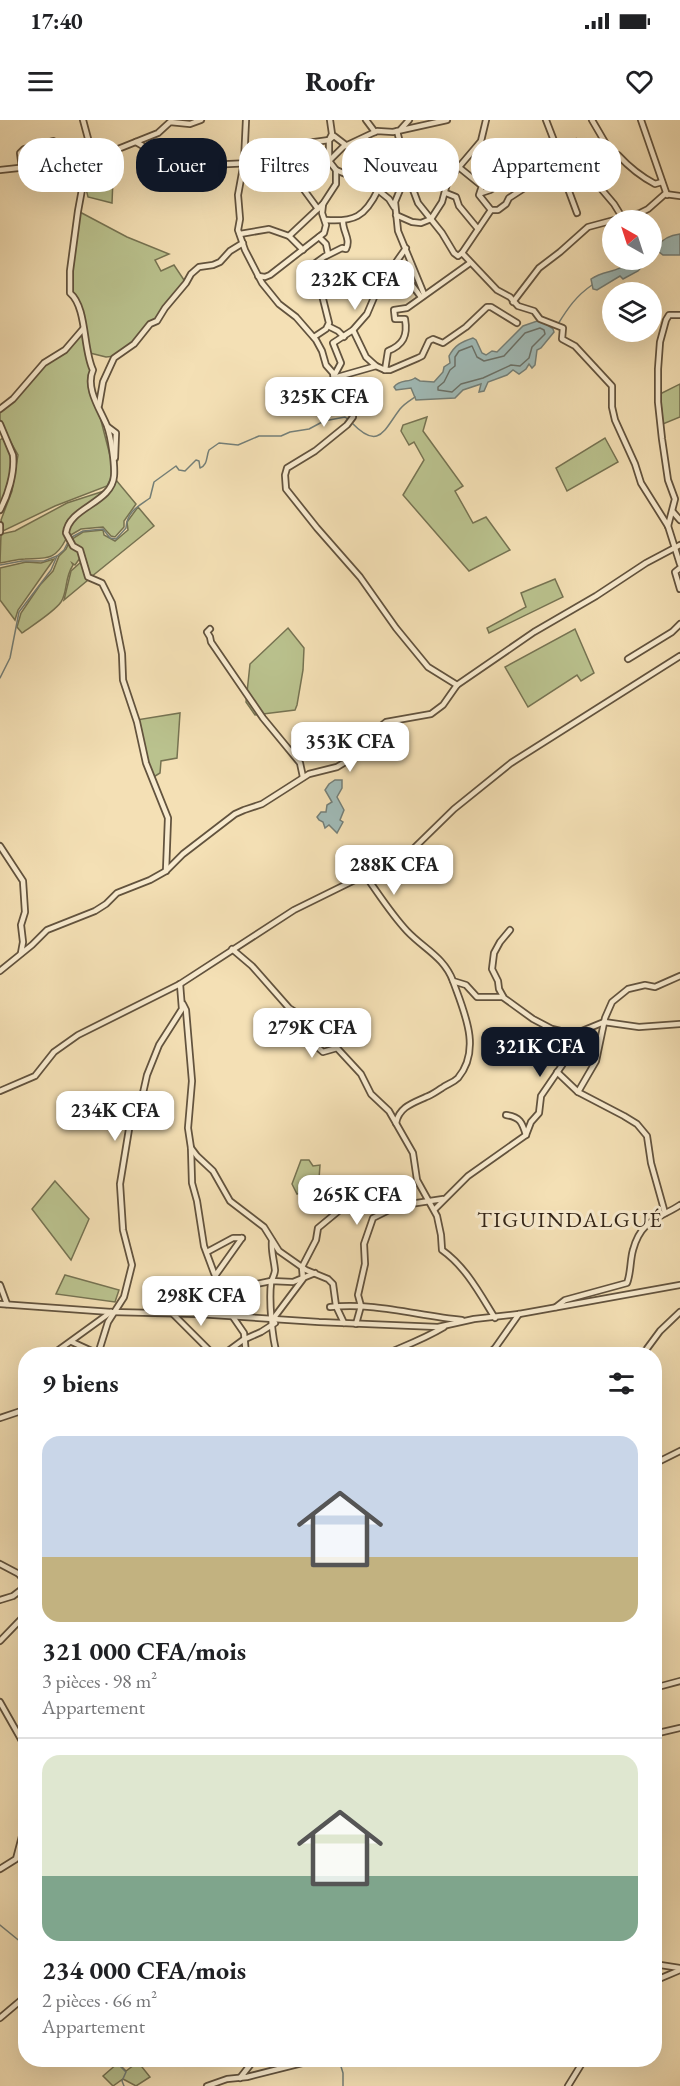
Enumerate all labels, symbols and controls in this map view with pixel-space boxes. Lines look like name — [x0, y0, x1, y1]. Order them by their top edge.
text: 17:40 — [30, 7, 83, 36]
text: Roofr — [305, 64, 375, 99]
icon: menu — [24, 65, 57, 98]
icon: heart — [623, 65, 656, 98]
chip: Acheter — [18, 138, 124, 192]
chip: Louer — [136, 138, 227, 192]
chip: Filtres — [239, 138, 330, 192]
chip: Nouveau — [342, 138, 459, 192]
chip: Appartement — [471, 138, 621, 192]
north arrow — [602, 210, 662, 270]
map controls — [602, 210, 662, 342]
pin: 232K CFA — [293, 260, 417, 311]
text: 232K CFA — [310, 266, 400, 292]
button: layers — [602, 282, 662, 342]
pin: 325K CFA — [262, 377, 386, 428]
text: 325K CFA — [279, 383, 369, 409]
pin: 353K CFA — [288, 722, 412, 773]
text: 353K CFA — [305, 728, 395, 754]
pin: 288K CFA — [332, 845, 456, 896]
text: 288K CFA — [349, 851, 439, 877]
pin: 279K CFA — [250, 1008, 374, 1059]
text: 279K CFA — [267, 1014, 357, 1040]
pin: 321K CFA — [478, 1027, 602, 1078]
text: 321K CFA — [495, 1033, 585, 1059]
pin: 234K CFA — [53, 1091, 177, 1142]
text: 234K CFA — [70, 1097, 160, 1123]
pin: 265K CFA — [295, 1175, 419, 1226]
text: 265K CFA — [312, 1181, 402, 1207]
district label: TIGUINDALGUÉ — [477, 1205, 663, 1234]
pin: 298K CFA — [139, 1276, 263, 1327]
text: 298K CFA — [156, 1282, 246, 1308]
text: 9 biens — [42, 1366, 119, 1400]
icon: filters — [605, 1367, 638, 1400]
icon: home — [286, 1475, 394, 1583]
text: 321 000 CFA/mois — [42, 1634, 246, 1668]
text: 3 pièces · 98 m² — [42, 1668, 157, 1694]
text: Appartement — [42, 1694, 145, 1720]
icon: home — [286, 1794, 394, 1902]
text: 234 000 CFA/mois — [42, 1953, 246, 1987]
text: 2 pièces · 66 m² — [42, 1987, 157, 2013]
text: Appartement — [42, 2013, 145, 2039]

